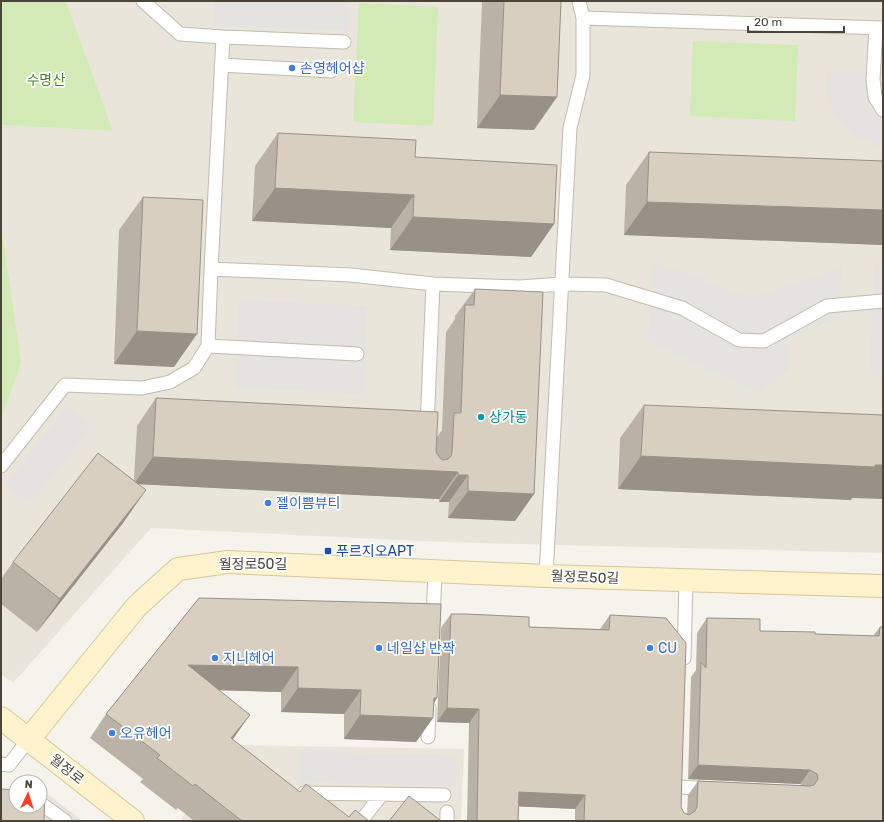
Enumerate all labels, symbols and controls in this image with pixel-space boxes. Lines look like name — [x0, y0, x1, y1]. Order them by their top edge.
scale bar — [748, 8, 844, 34]
text: 20 m — [754, 15, 782, 29]
place label: 손영헤어샵 — [300, 60, 365, 77]
marker: 손영헤어샵 — [287, 63, 297, 73]
park label: 수명산 — [27, 72, 65, 89]
place label: 상가동 — [489, 409, 528, 426]
marker: 상가동 — [476, 412, 486, 422]
place label: 젤이쁨뷰티 — [276, 495, 340, 512]
marker: 젤이쁨뷰티 — [263, 498, 273, 508]
place label: 푸르지오APT — [336, 543, 414, 560]
marker: 푸르지오APT — [323, 546, 333, 556]
street label: 월정로50길 — [219, 556, 287, 573]
street label: 월정로50길 — [550, 568, 620, 587]
place label: 네일샵 반짝 — [387, 640, 455, 657]
place label: CU — [658, 640, 677, 657]
marker: 네일샵 반짝 — [374, 643, 384, 653]
marker: CU — [645, 643, 655, 653]
place label: 지니헤어 — [223, 650, 275, 667]
marker: 지니헤어 — [210, 653, 220, 663]
place label: 오유헤어 — [120, 725, 172, 742]
marker: 오유헤어 — [107, 728, 117, 738]
street label: 월정로 — [46, 751, 87, 788]
north arrow — [8, 774, 48, 814]
text: N — [24, 778, 33, 791]

